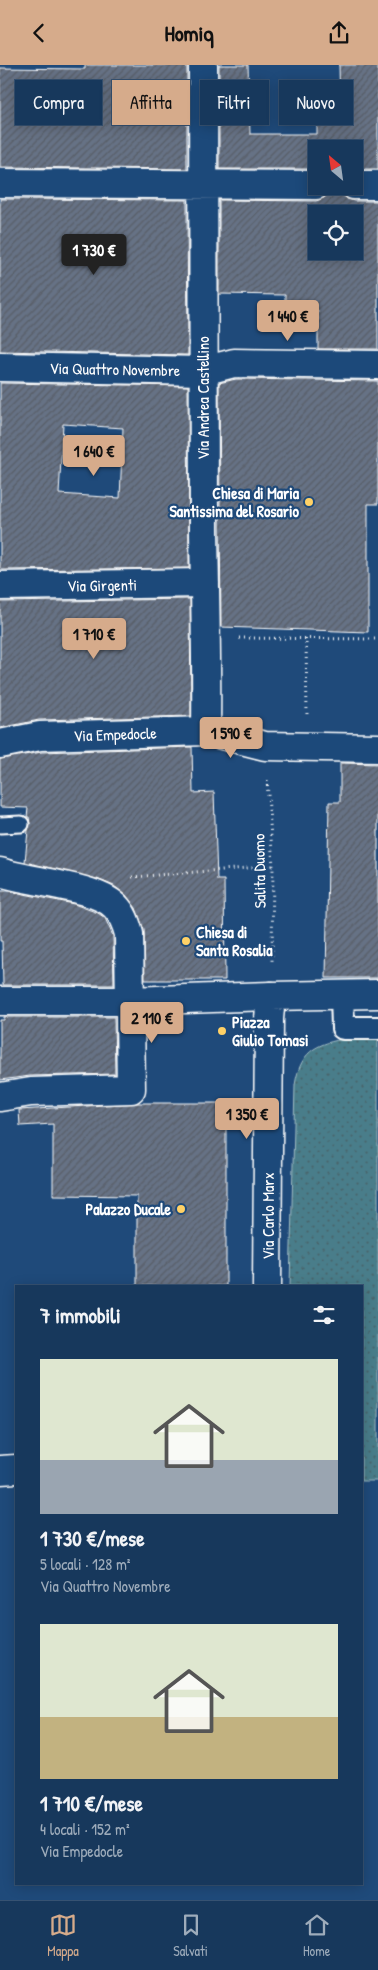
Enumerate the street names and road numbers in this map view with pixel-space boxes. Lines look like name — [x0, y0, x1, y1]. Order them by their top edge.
street label: Via Andrea Castellino — [192, 336, 214, 460]
street label: Via Quattro Novembre — [49, 357, 181, 381]
street label: Via Girgenti — [67, 573, 137, 597]
street label: Via Empedocle — [73, 722, 158, 746]
street label: Salita Duomo — [247, 833, 271, 909]
street label: Via Carlo Marx — [257, 1172, 279, 1260]

